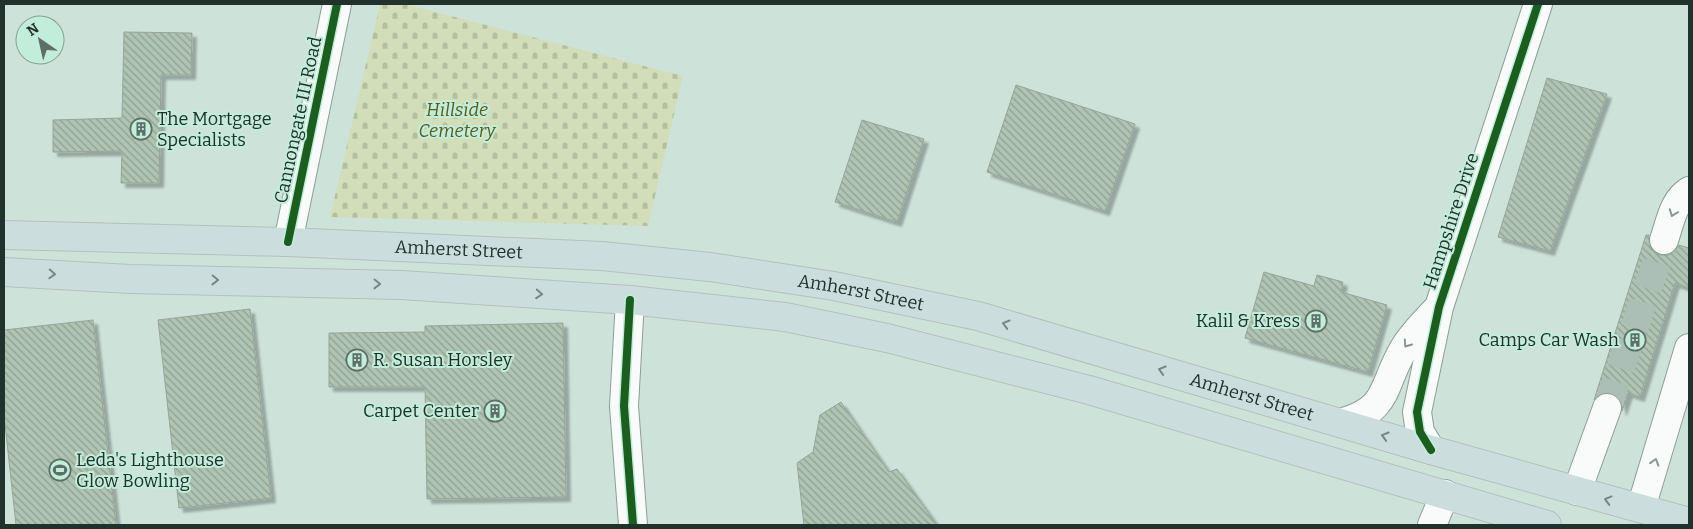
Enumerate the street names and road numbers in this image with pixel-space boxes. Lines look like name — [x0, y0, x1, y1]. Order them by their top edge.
street label: Cannongate III Road — [270, 34, 326, 205]
street label: Hampshire Drive — [1419, 150, 1483, 292]
street label: Amherst Street — [394, 236, 524, 263]
street label: Amherst Street — [796, 270, 926, 316]
street label: Amherst Street — [1187, 368, 1317, 426]

